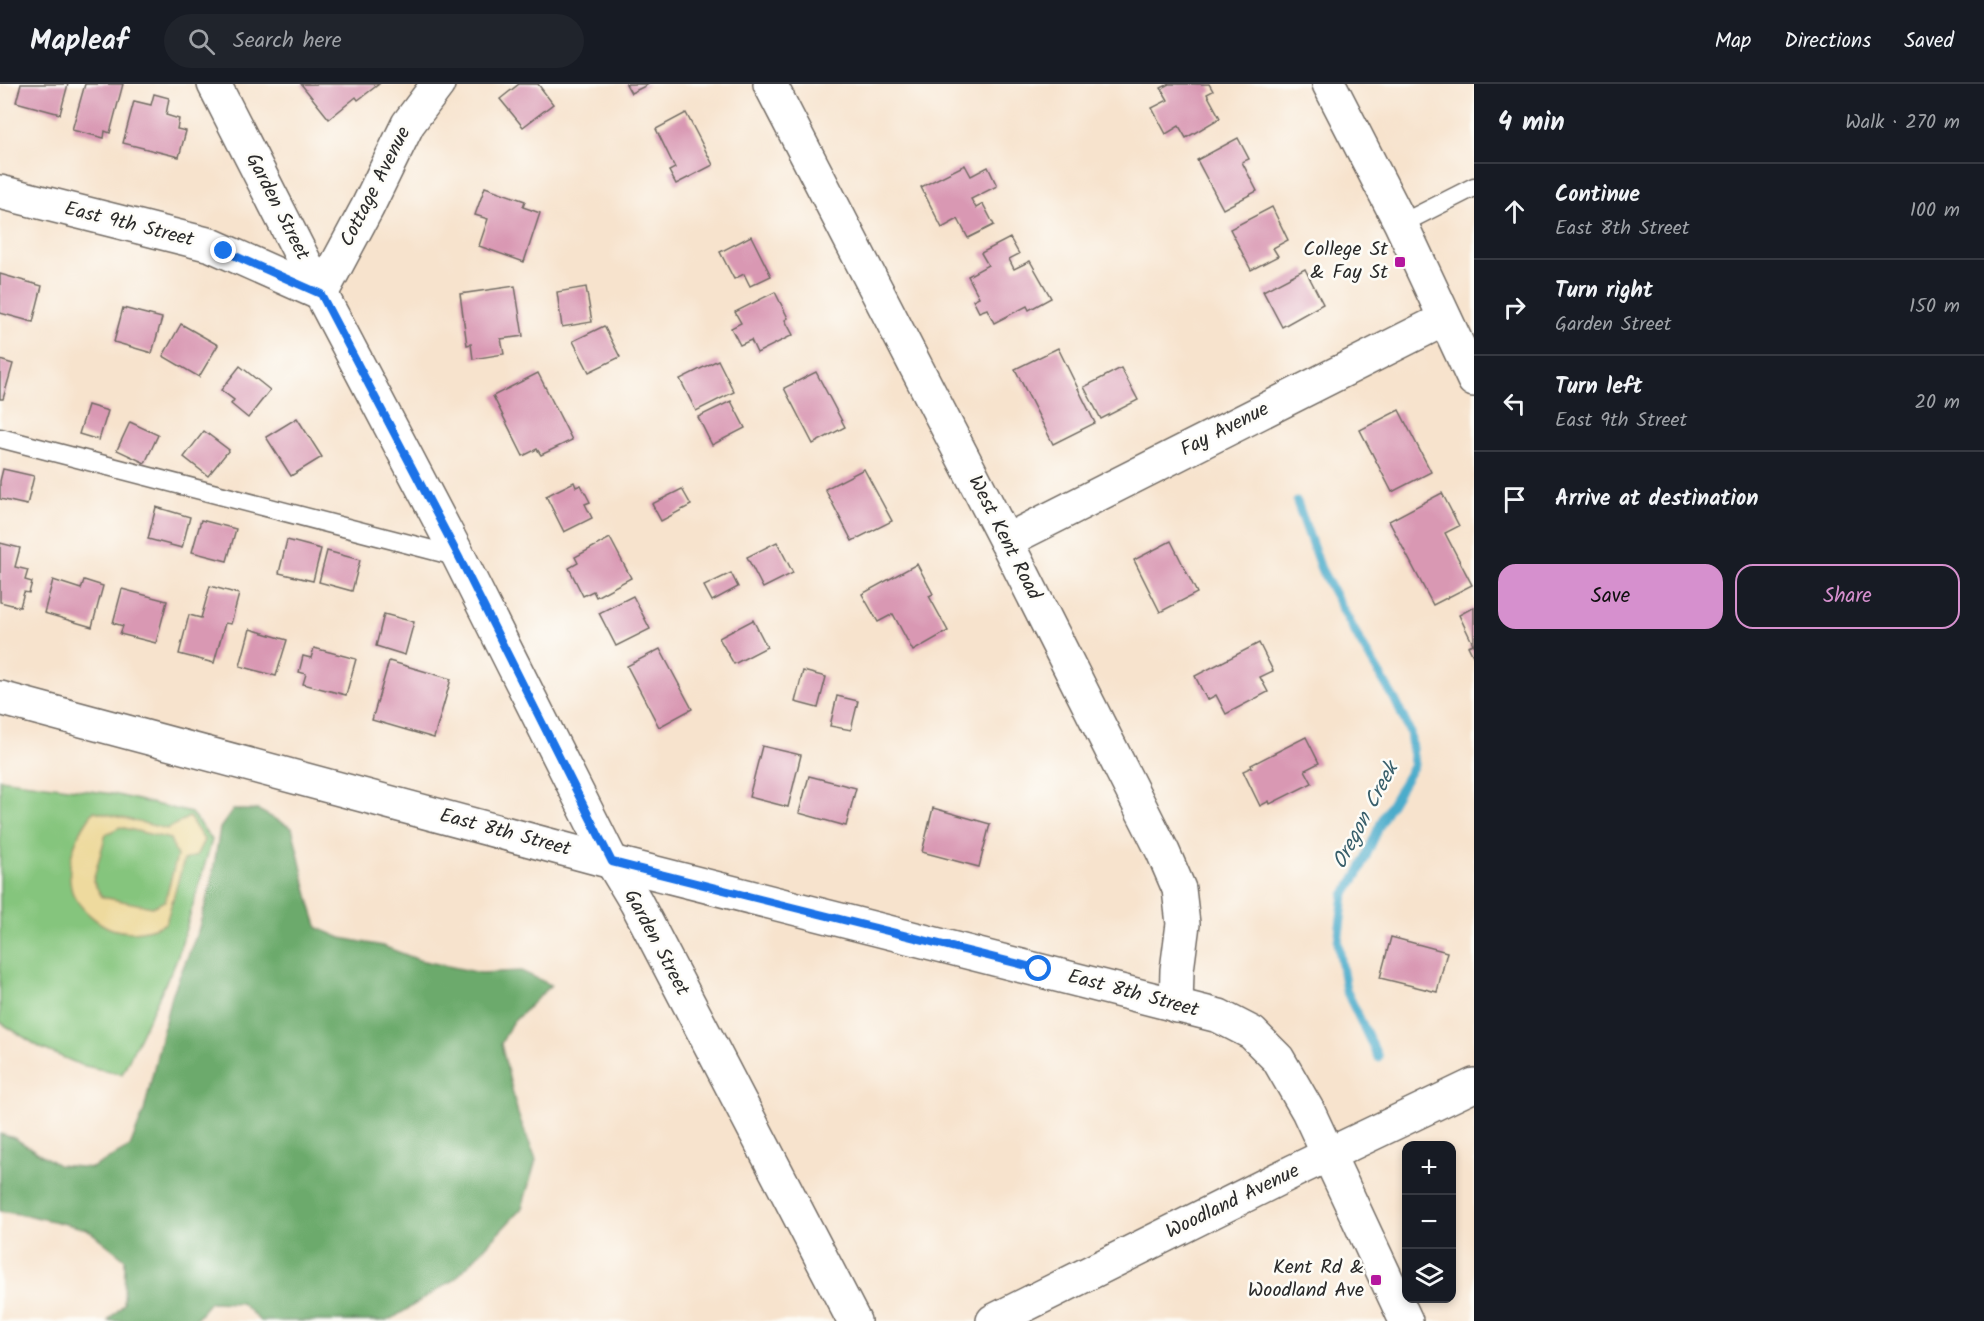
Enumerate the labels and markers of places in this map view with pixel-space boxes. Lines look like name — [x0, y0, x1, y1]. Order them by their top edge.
place label: College St & Fay St — [1303, 234, 1388, 289]
marker: College St & Fay St — [1393, 255, 1407, 269]
place label: Kent Rd & Woodland Ave — [1248, 1252, 1364, 1307]
marker: Kent Rd & Woodland Ave — [1369, 1273, 1383, 1287]

